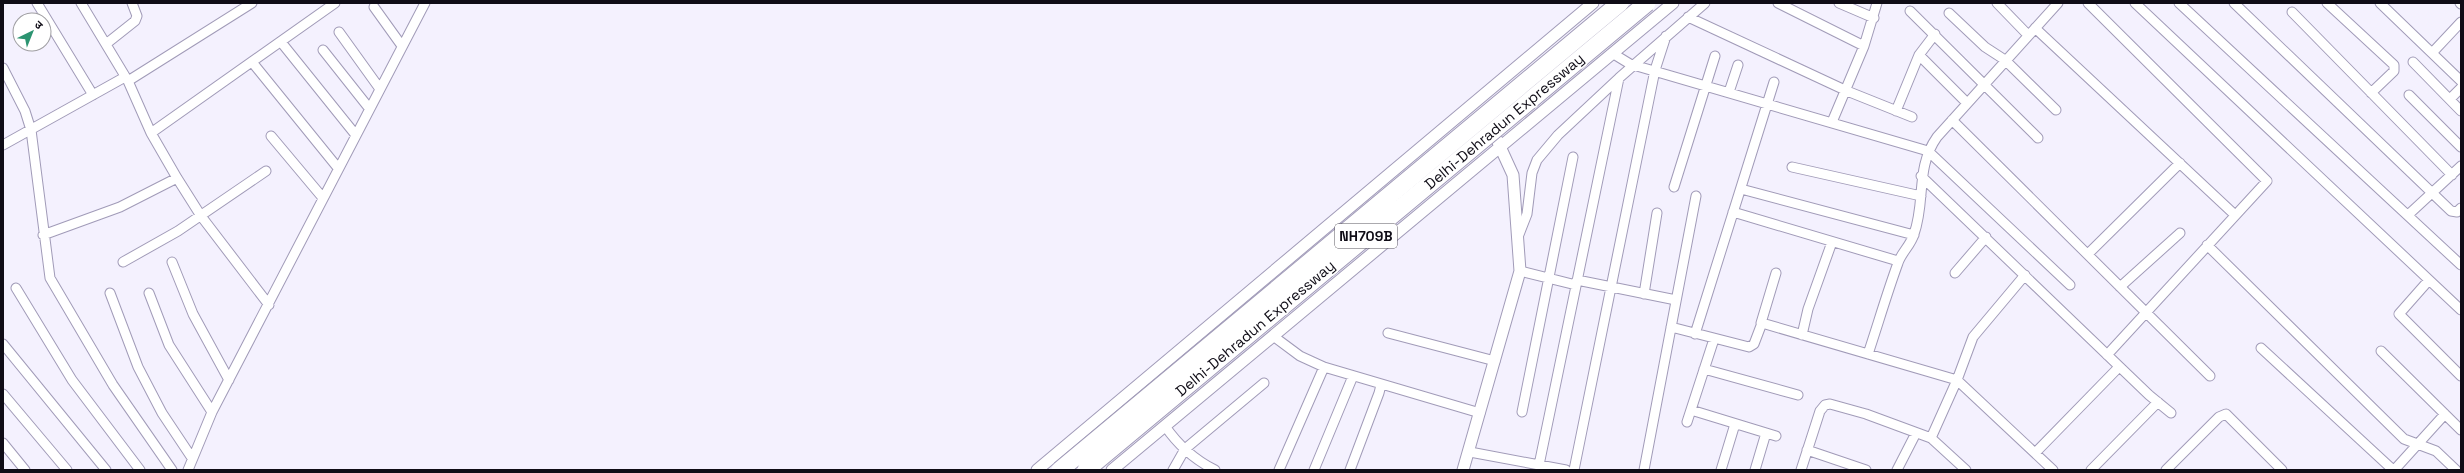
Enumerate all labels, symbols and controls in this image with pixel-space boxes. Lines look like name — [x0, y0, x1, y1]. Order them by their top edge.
north arrow — [12, 12, 52, 52]
text: उ — [32, 17, 46, 32]
street label: Delhi-Dehradun Expressway — [1420, 49, 1588, 193]
road number: NH709B — [1335, 224, 1397, 248]
street label: Delhi-Dehradun Expressway — [1171, 256, 1339, 400]

